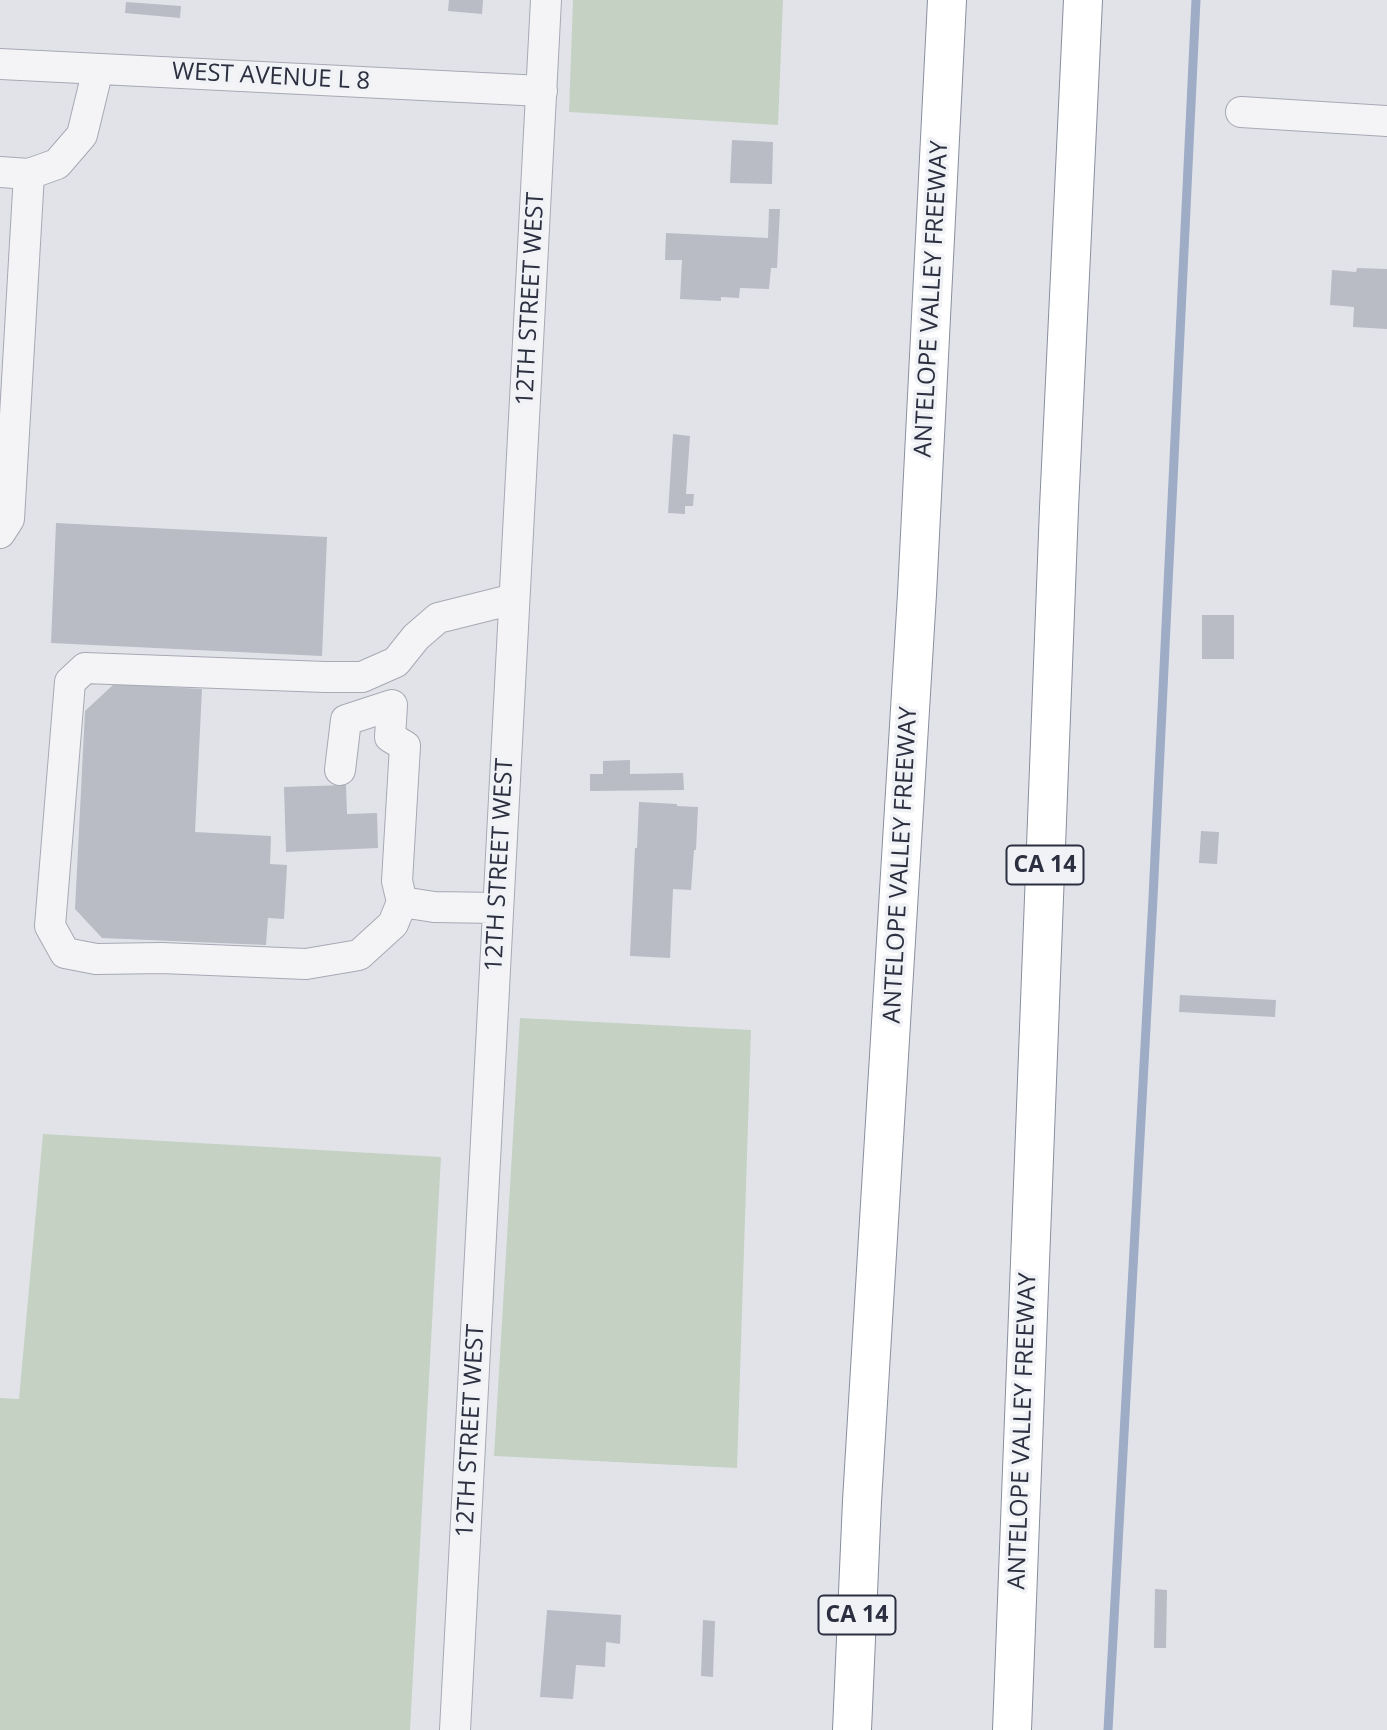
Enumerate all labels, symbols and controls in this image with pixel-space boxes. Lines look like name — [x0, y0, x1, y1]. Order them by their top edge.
street label: WEST AVENUE L 8 — [171, 57, 371, 97]
street label: ANTELOPE VALLEY FREEWAY — [909, 140, 955, 458]
street label: 12TH STREET WEST — [511, 192, 551, 406]
street label: ANTELOPE VALLEY FREEWAY — [878, 706, 924, 1024]
street label: 12TH STREET WEST — [480, 758, 520, 972]
road number: CA 14 — [1006, 846, 1084, 884]
street label: ANTELOPE VALLEY FREEWAY — [1003, 1272, 1043, 1590]
street label: 12TH STREET WEST — [451, 1324, 491, 1538]
road number: CA 14 — [818, 1596, 896, 1634]

